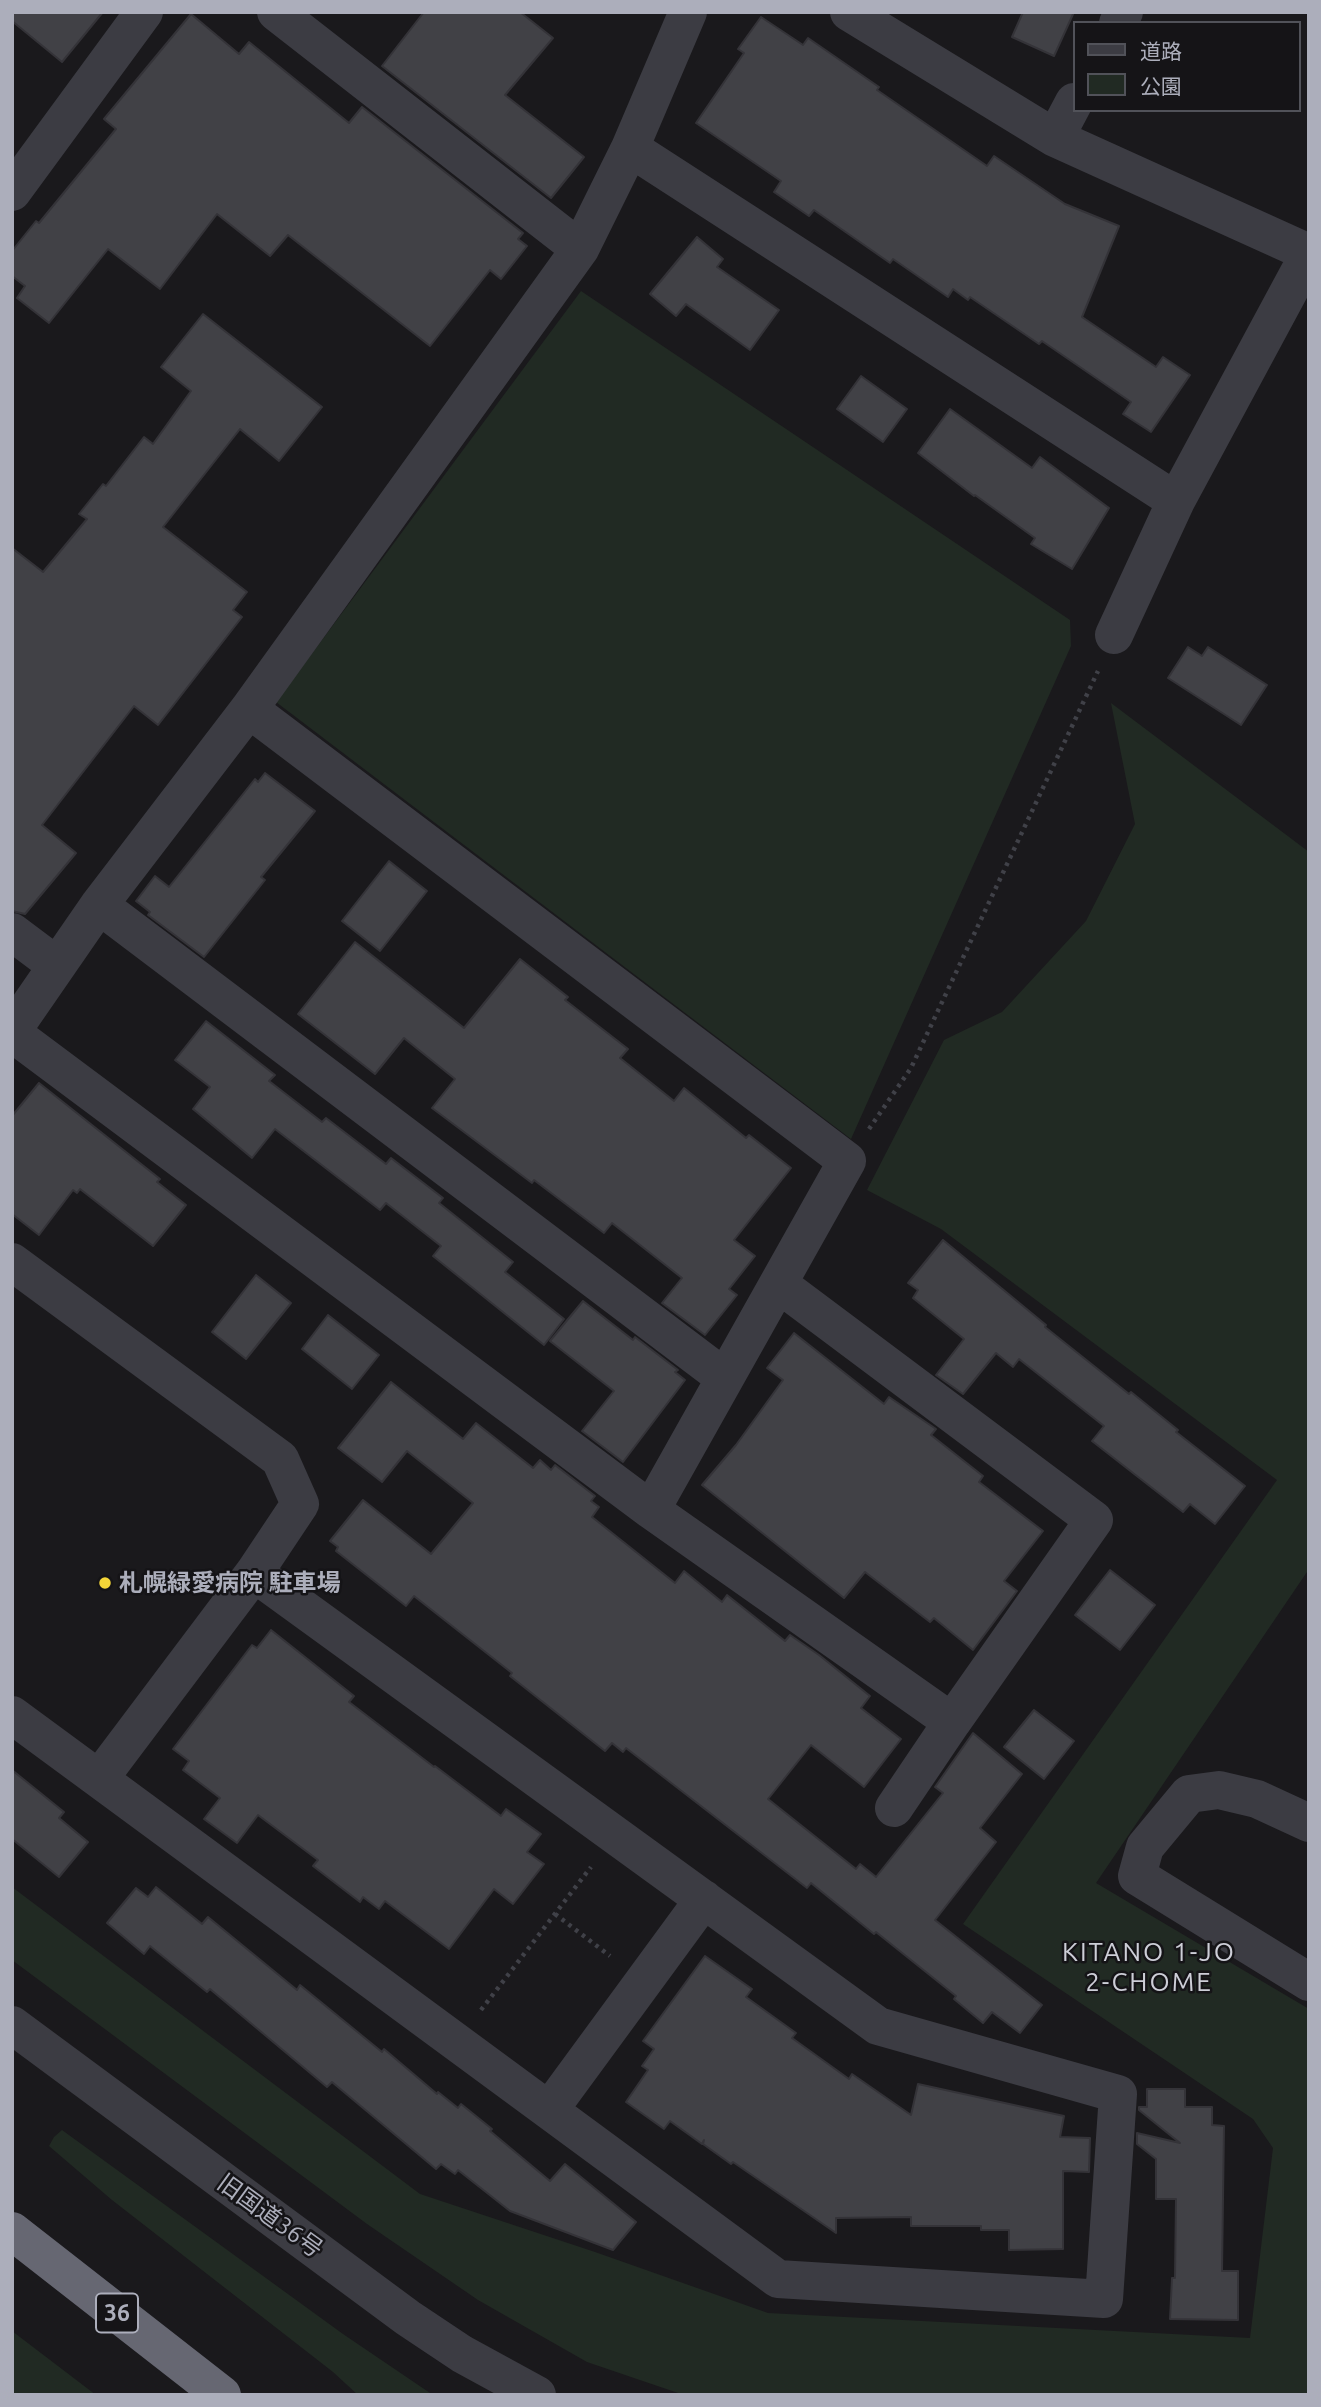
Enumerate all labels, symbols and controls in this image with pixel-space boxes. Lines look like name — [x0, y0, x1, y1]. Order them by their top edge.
legend — [1072, 21, 1300, 112]
text: 道路 — [1140, 39, 1182, 63]
text: 公園 — [1140, 74, 1182, 98]
place label: 札幌緑愛病院 駐車場 — [119, 1569, 341, 1597]
marker: 札幌緑愛病院 駐車場 — [97, 1575, 113, 1591]
district label: KITANO 1-JO 2-CHOME — [1063, 1936, 1235, 1997]
street label: 旧国道36号 — [212, 2168, 328, 2264]
road number: 36 — [96, 2294, 138, 2332]

